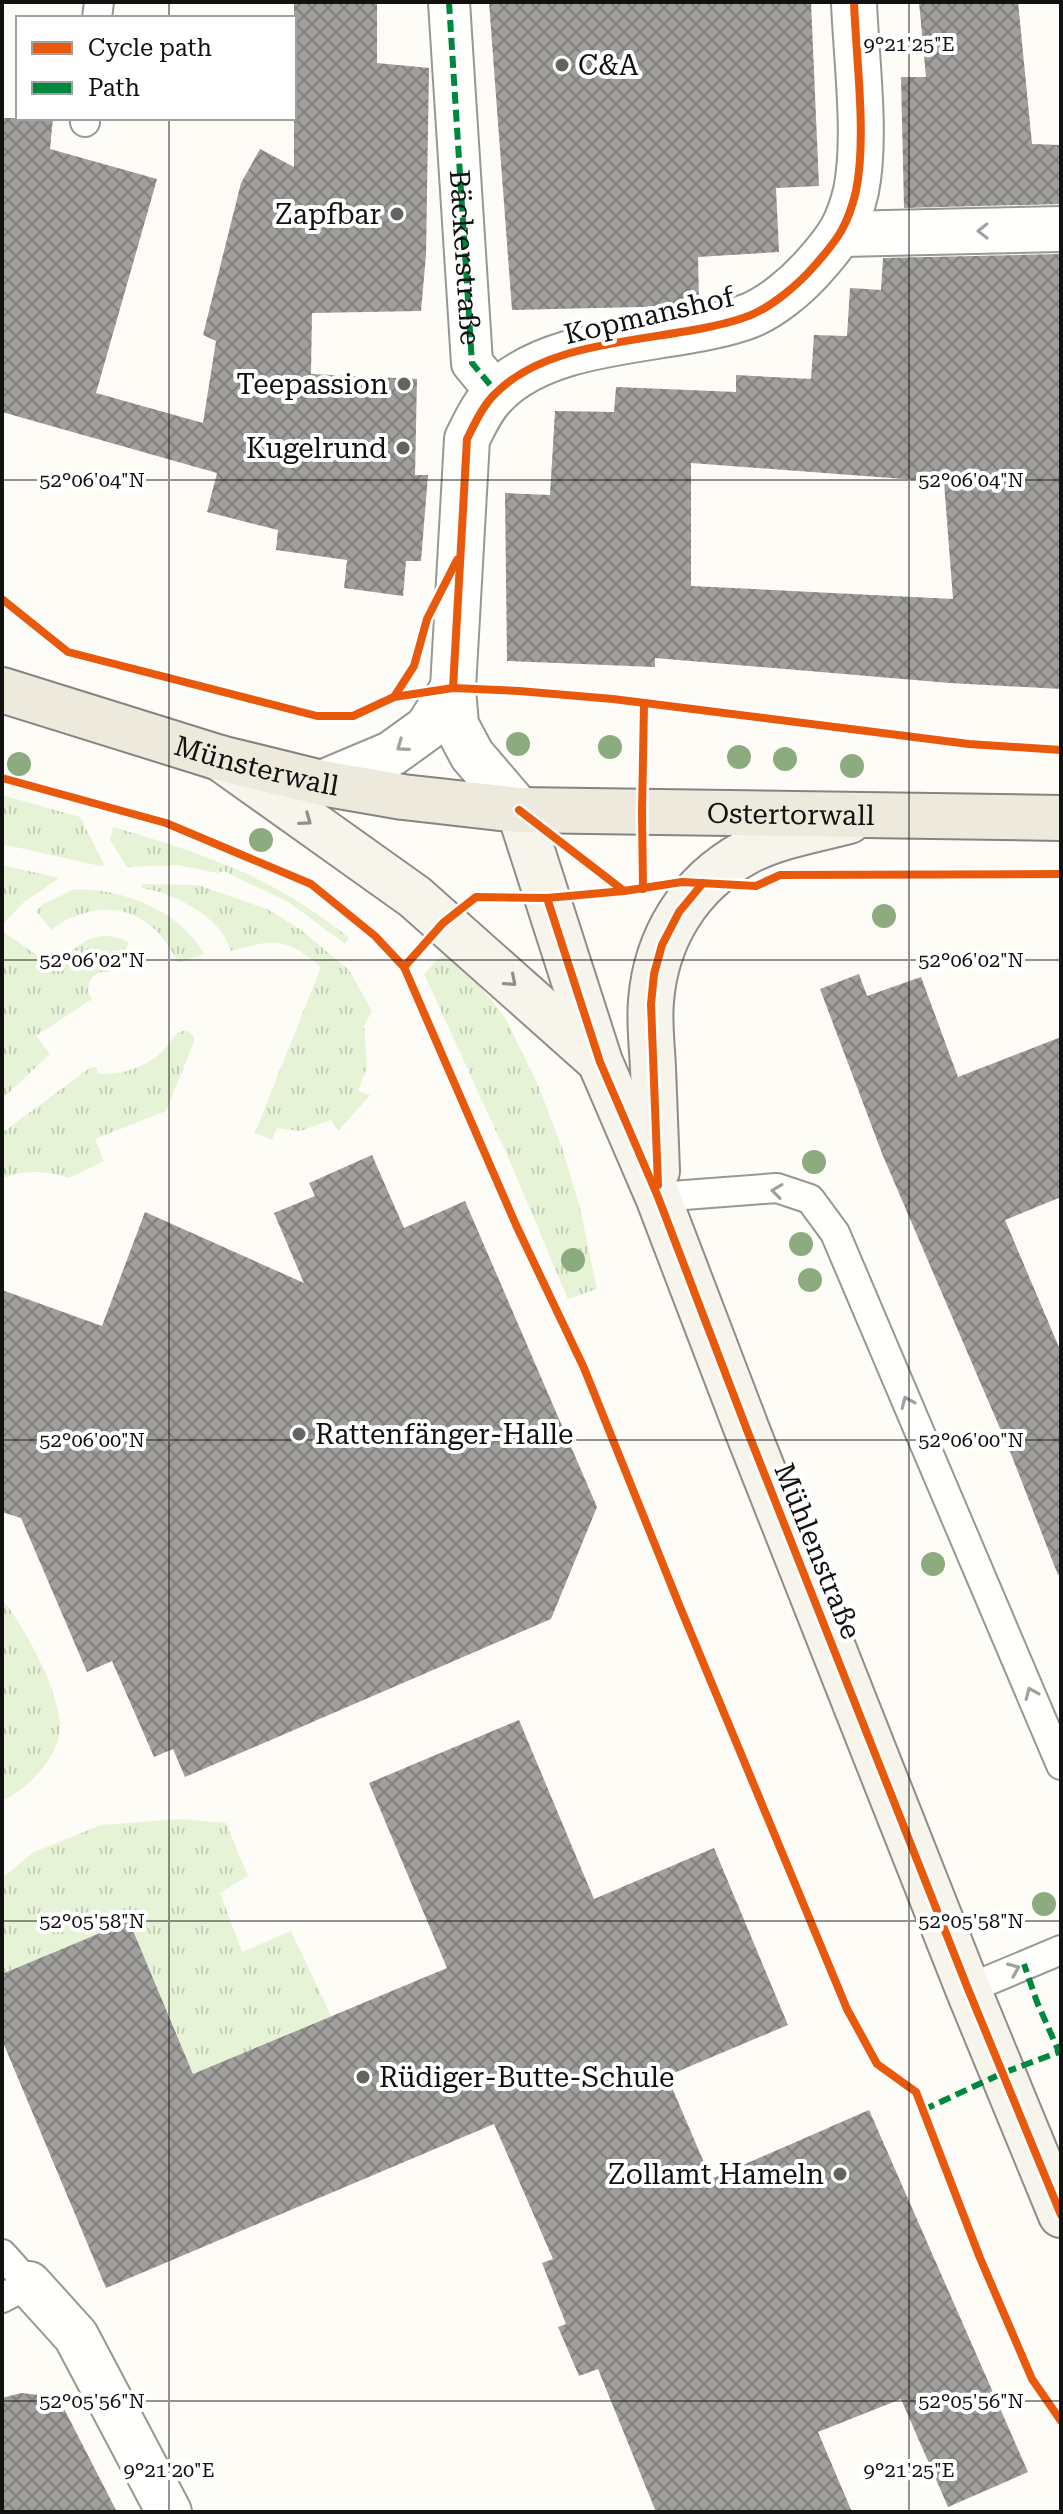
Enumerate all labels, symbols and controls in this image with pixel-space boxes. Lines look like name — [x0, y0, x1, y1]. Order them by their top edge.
legend — [16, 16, 296, 120]
text: 9°21'25"E — [864, 32, 954, 56]
text: Cycle path — [88, 34, 212, 62]
place label: C&A — [578, 49, 639, 82]
marker: C&A — [553, 56, 571, 74]
text: Path — [88, 74, 140, 102]
street label: Bäckerstraße — [443, 169, 487, 346]
place label: Zapfbar — [275, 198, 381, 231]
marker: Zapfbar — [388, 205, 406, 223]
one-way arrow — [976, 222, 989, 239]
street label: Kopmanshof — [561, 280, 738, 351]
place label: Teepassion — [236, 368, 388, 401]
marker: Teepassion — [395, 375, 413, 393]
place label: Kugelrund — [246, 432, 387, 465]
marker: Kugelrund — [394, 439, 412, 457]
text: 52°06'04"N — [39, 468, 145, 492]
text: 52°06'04"N — [918, 468, 1024, 492]
street label: Münsterwall — [171, 729, 342, 803]
one-way arrow — [396, 736, 411, 751]
street label: Ostertorwall — [707, 797, 875, 832]
one-way arrow — [298, 811, 312, 825]
text: 52°06'02"N — [39, 948, 145, 972]
text: 52°06'02"N — [918, 948, 1024, 972]
one-way arrow — [501, 971, 516, 985]
one-way arrow — [771, 1183, 784, 1200]
one-way arrow — [901, 1396, 917, 1410]
place label: Rattenfänger-Halle — [315, 1418, 573, 1451]
marker: Rattenfänger-Halle — [290, 1425, 308, 1443]
text: 52°06'00"N — [39, 1428, 145, 1452]
text: 52°06'00"N — [918, 1428, 1024, 1452]
street label: Mühlenstraße — [767, 1458, 868, 1644]
one-way arrow — [1024, 1687, 1040, 1701]
text: 52°05'58"N — [39, 1909, 145, 1933]
text: 52°05'58"N — [918, 1909, 1024, 1933]
one-way arrow — [1006, 1962, 1020, 1978]
place label: Rüdiger-Butte-Schule — [379, 2061, 674, 2094]
marker: Rüdiger-Butte-Schule — [354, 2068, 372, 2086]
place label: Zollamt Hameln — [608, 2158, 824, 2191]
marker: Zollamt Hameln — [831, 2165, 849, 2183]
text: 52°05'56"N — [39, 2389, 145, 2413]
text: 52°05'56"N — [918, 2389, 1024, 2413]
text: 9°21'20"E — [124, 2458, 214, 2482]
text: 9°21'25"E — [864, 2458, 954, 2482]

